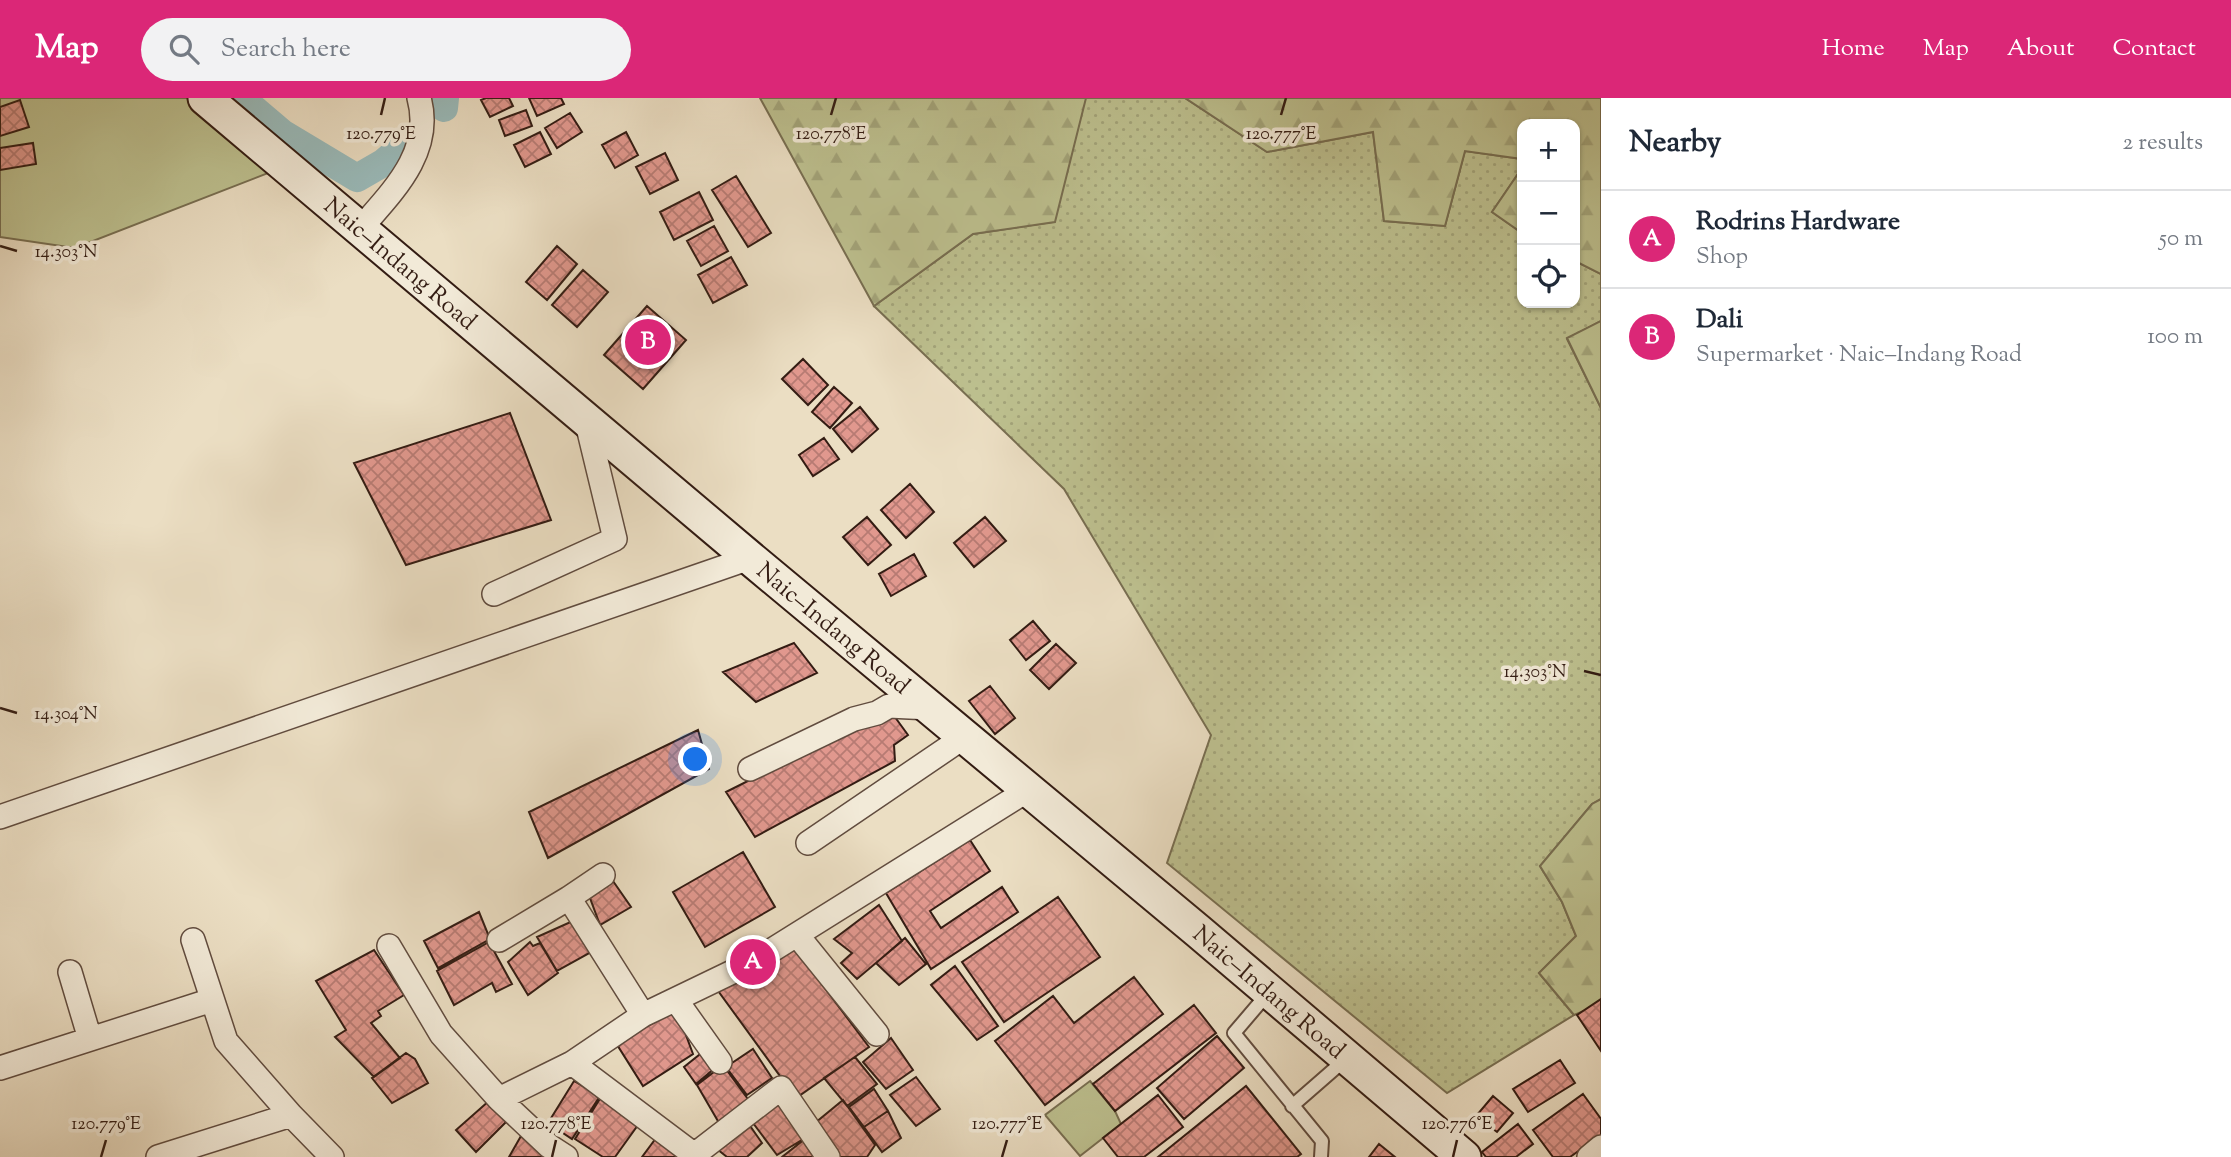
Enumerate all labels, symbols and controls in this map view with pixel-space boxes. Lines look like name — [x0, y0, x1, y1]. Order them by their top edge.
search box — [141, 18, 631, 81]
text: Map — [35, 25, 99, 73]
icon: search — [165, 30, 203, 68]
text: Search here — [221, 31, 351, 68]
text: Home — [1822, 32, 1885, 66]
text: Map — [1923, 32, 1969, 66]
text: About — [2007, 32, 2074, 66]
text: Contact — [2112, 32, 2196, 66]
map controls — [1517, 119, 1580, 308]
button: + — [1517, 119, 1580, 182]
text: 120.779°E — [346, 122, 416, 148]
text: 120.778°E — [796, 122, 866, 148]
text: 120.777°E — [1246, 122, 1316, 148]
text: Nearby — [1629, 122, 1721, 165]
text: 2 results — [2123, 127, 2203, 160]
button: − — [1517, 182, 1580, 245]
street label: Naic–Indang Road — [315, 190, 484, 339]
text: Rodrins Hardware — [1696, 204, 1900, 241]
text: A — [1643, 223, 1661, 256]
text: 50 m — [2159, 223, 2203, 256]
text: 14.303°N — [35, 240, 97, 266]
text: Shop — [1696, 241, 1748, 274]
button: locate — [1517, 245, 1580, 308]
text: Dali — [1696, 302, 1743, 339]
pin: B — [625, 316, 671, 368]
text: B — [1645, 321, 1659, 354]
text: 100 m — [2147, 321, 2203, 354]
text: Supermarket · Naic–Indang Road — [1696, 339, 2022, 372]
street label: Naic–Indang Road — [748, 555, 917, 704]
text: 14.303°N — [1504, 660, 1566, 686]
text: 14.304°N — [34, 702, 98, 728]
your location — [678, 742, 712, 776]
street label: Naic–Indang Road — [1184, 919, 1352, 1068]
pin: A — [730, 936, 776, 988]
text: 120.779°E — [71, 1112, 141, 1138]
text: 120.778°E — [521, 1112, 591, 1138]
text: 120.777°E — [972, 1112, 1042, 1138]
text: 120.776°E — [1422, 1112, 1492, 1138]

